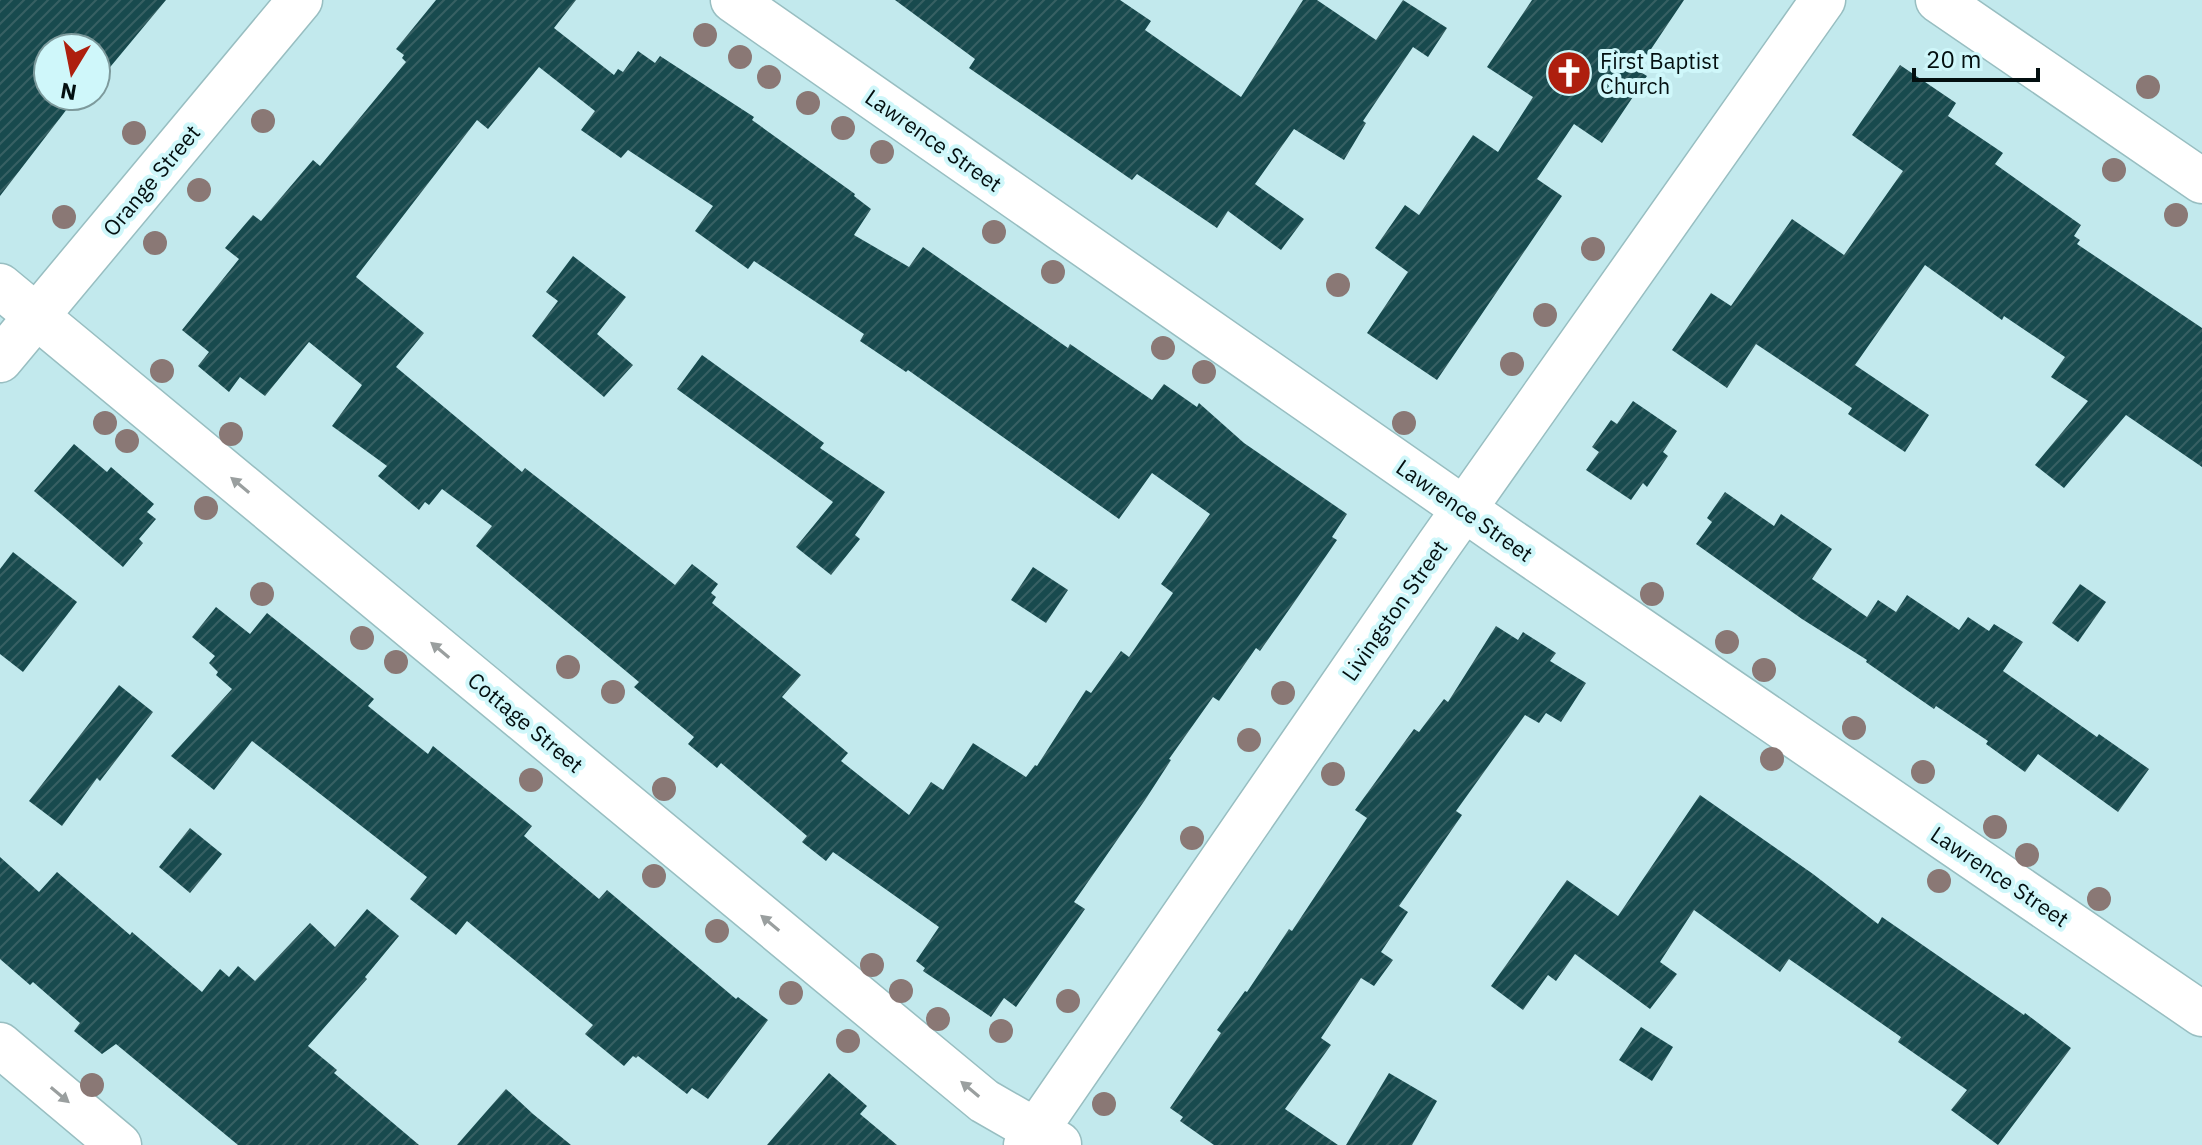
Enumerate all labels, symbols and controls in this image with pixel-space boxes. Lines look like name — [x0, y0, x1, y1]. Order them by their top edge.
north arrow — [32, 32, 112, 112]
scale bar — [1914, 32, 2038, 82]
text: 20 m — [1926, 43, 1981, 75]
place label: First Baptist Church — [1600, 46, 1720, 100]
church icon: First Baptist Church — [1545, 49, 1593, 97]
text: N — [58, 77, 79, 108]
street label: Lawrence Street — [860, 82, 1008, 198]
street label: Orange Street — [96, 118, 206, 242]
street label: Lawrence Street — [1391, 452, 1539, 568]
one-way arrow — [230, 477, 250, 493]
street label: Livingston Street — [1335, 534, 1453, 686]
one-way arrow — [430, 642, 450, 659]
street label: Cottage Street — [462, 665, 590, 779]
street label: Lawrence Street — [1925, 819, 2075, 933]
one-way arrow — [760, 915, 780, 932]
one-way arrow — [960, 1081, 980, 1098]
one-way arrow — [49, 1086, 69, 1103]

